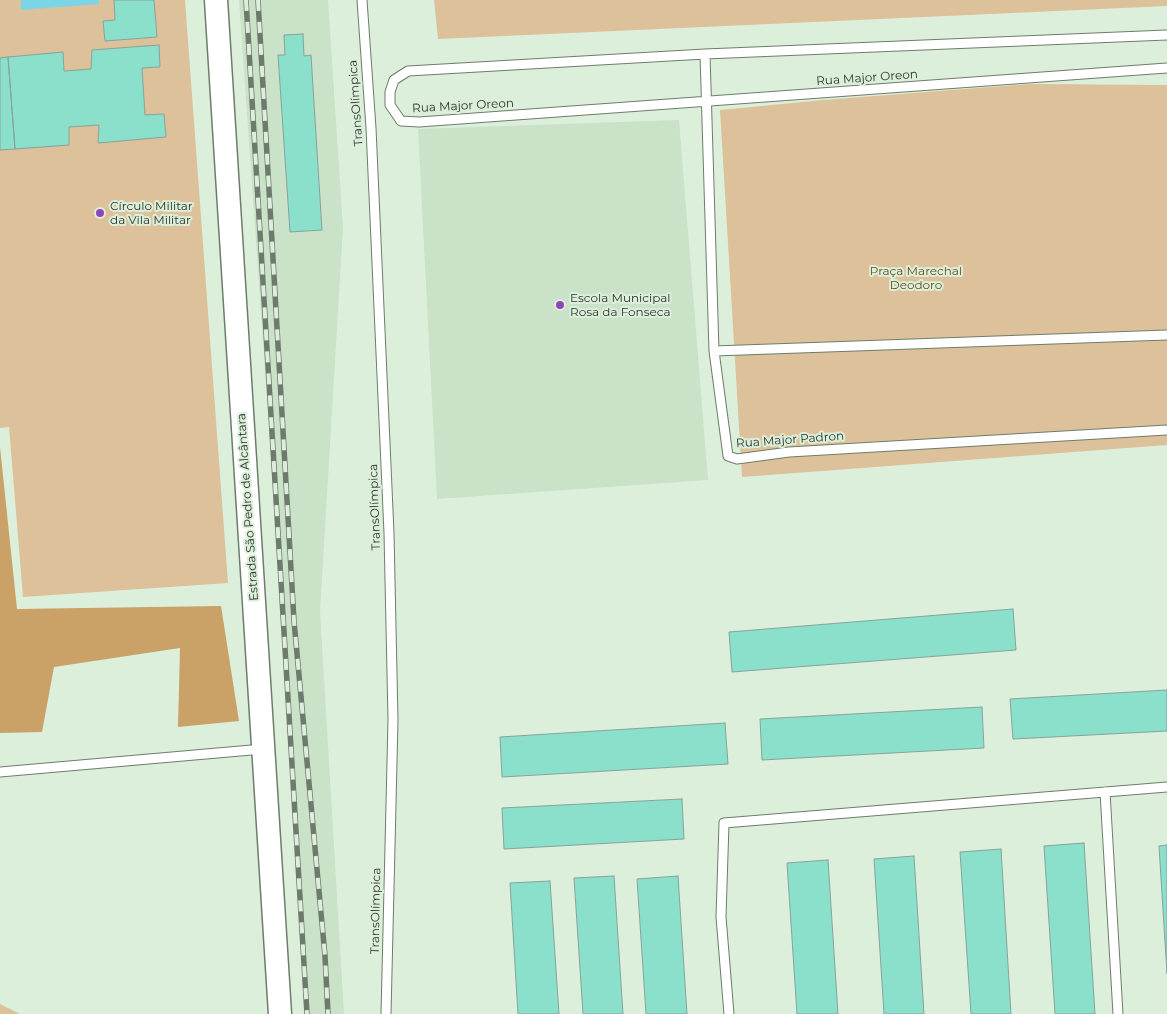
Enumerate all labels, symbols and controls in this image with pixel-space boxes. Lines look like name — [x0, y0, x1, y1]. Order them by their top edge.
street label: TransOlímpica — [346, 59, 366, 147]
street label: Rua Major Oreon — [816, 67, 918, 89]
street label: Rua Major Oreon — [412, 96, 514, 116]
place label: Círculo Militar da Vila Militar — [110, 199, 193, 227]
marker: Círculo Militar da Vila Militar — [94, 207, 106, 219]
park label: Praça Marechal Deodoro — [870, 264, 962, 292]
place label: Escola Municipal Rosa da Fonseca — [570, 291, 671, 319]
marker: Escola Municipal Rosa da Fonseca — [554, 299, 566, 311]
street label: Estrada São Pedro de Alcântara — [234, 413, 262, 601]
street label: Rua Major Padron — [736, 429, 844, 451]
street label: TransOlímpica — [366, 464, 384, 550]
street label: TransOlímpica — [368, 868, 384, 954]

